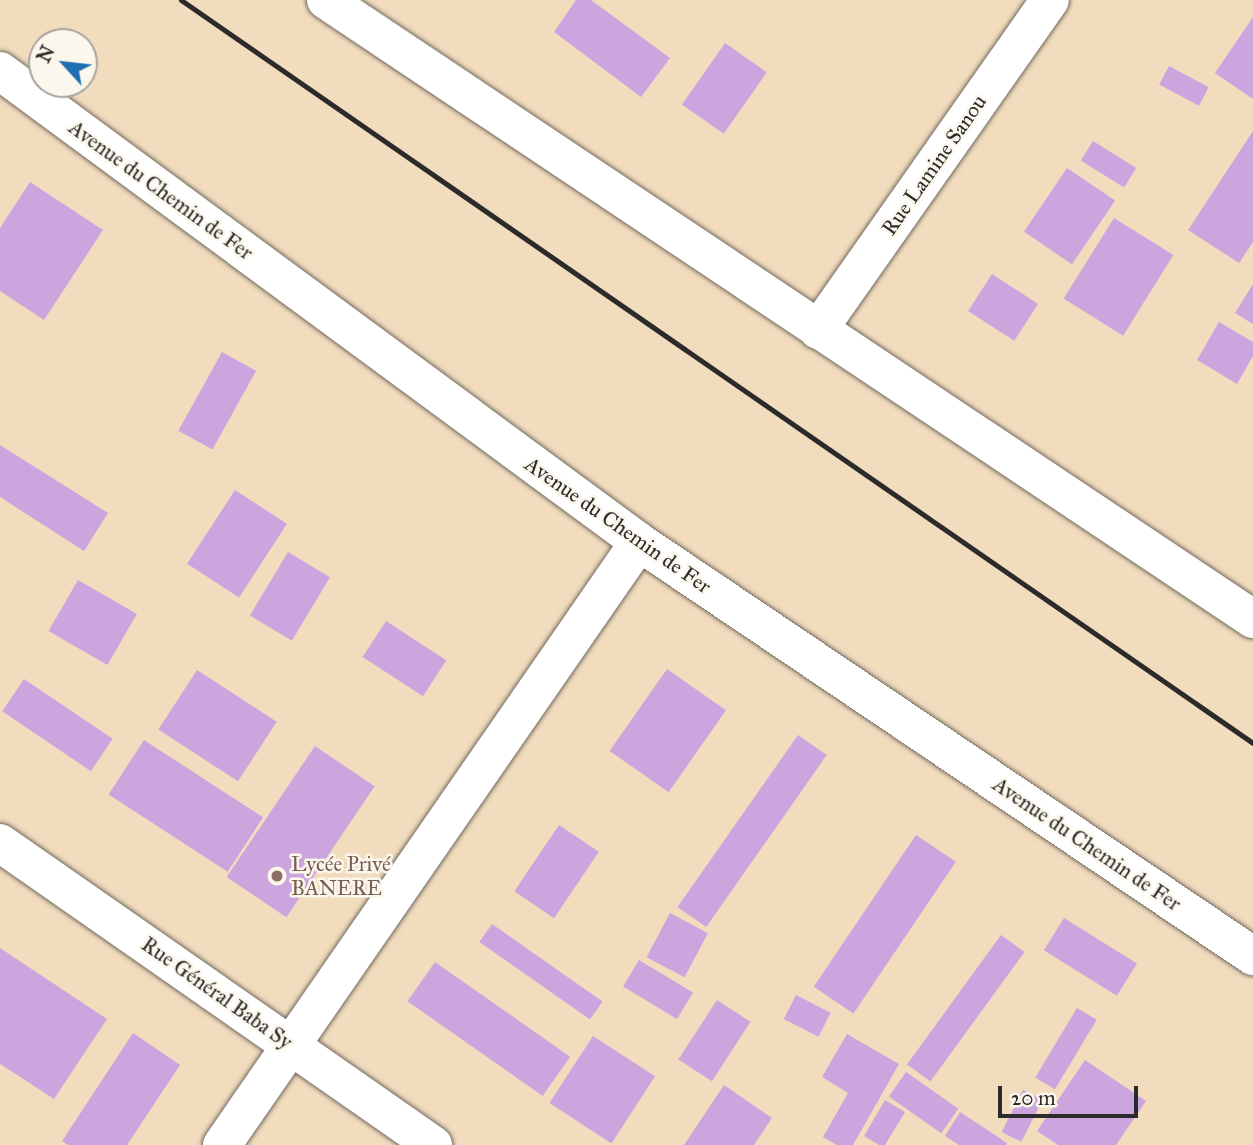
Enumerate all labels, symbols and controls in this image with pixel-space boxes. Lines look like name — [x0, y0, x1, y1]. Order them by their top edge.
north arrow — [28, 28, 98, 98]
text: N — [32, 42, 60, 67]
street label: Rue Lamine Sanou — [876, 90, 992, 240]
street label: Avenue du Chemin de Fer — [64, 115, 258, 265]
street label: Avenue du Chemin de Fer — [520, 451, 716, 599]
street label: Avenue du Chemin de Fer — [988, 772, 1186, 916]
place label: Lycée Privé BANERE — [291, 851, 391, 901]
marker: Lycée Privé BANERE — [269, 868, 285, 884]
street label: Rue Général Baba Sy — [137, 932, 297, 1054]
scale bar — [1001, 1072, 1141, 1116]
text: 20 m — [1011, 1085, 1056, 1111]

